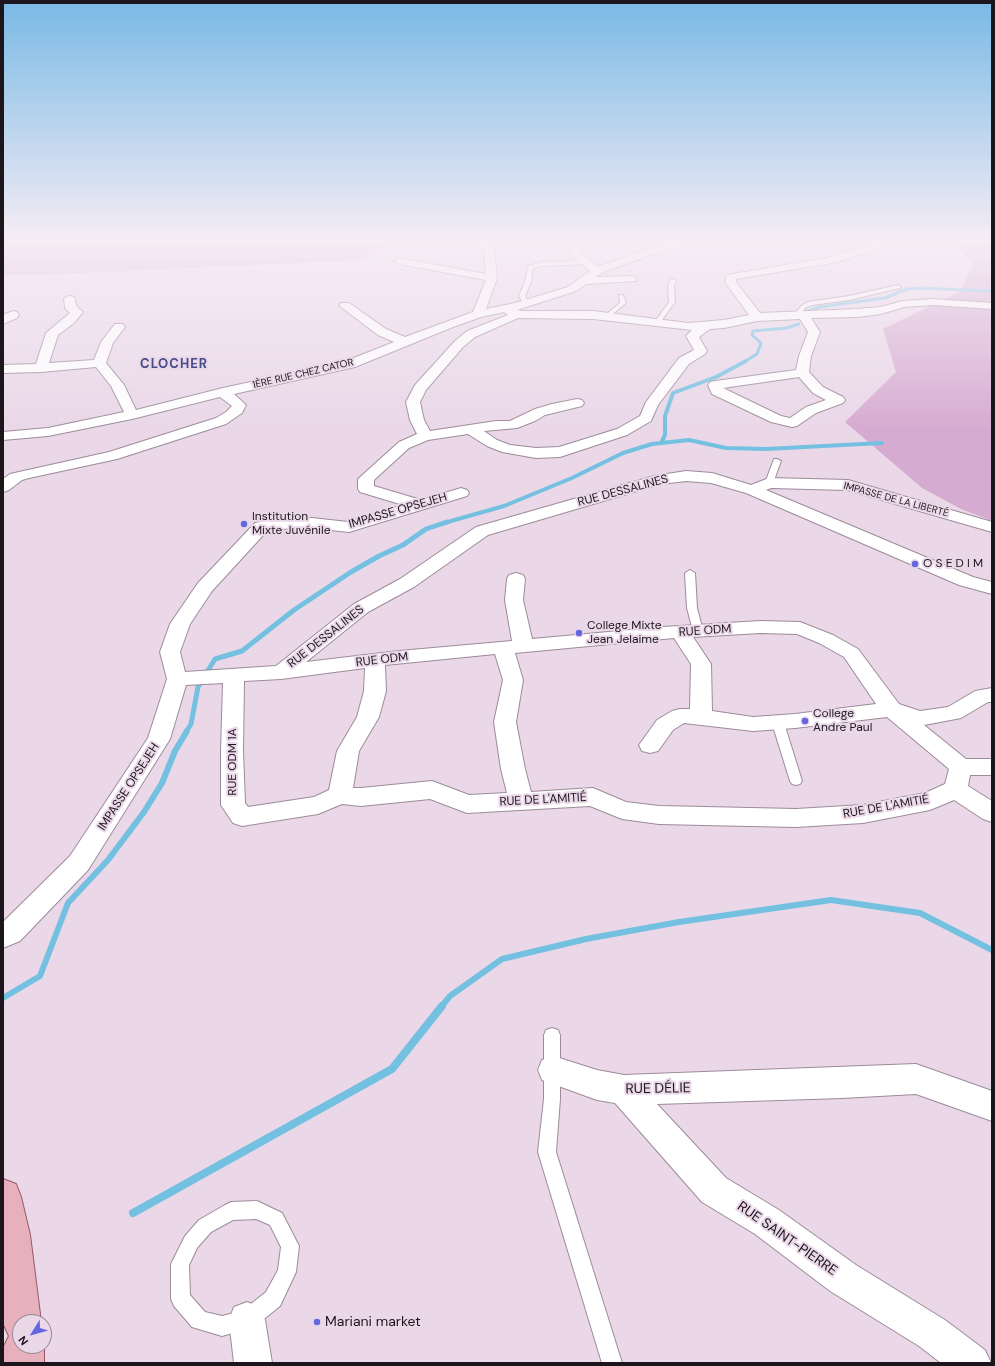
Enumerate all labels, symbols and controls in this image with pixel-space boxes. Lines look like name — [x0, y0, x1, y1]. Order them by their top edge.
district label: CLOCHER — [140, 357, 208, 373]
street label: 1ÈRE RUE CHEZ CATOR — [251, 357, 355, 391]
street label: RUE DESSALINES — [576, 472, 670, 510]
street label: IMPASSE DE LA LIBERTÉ — [842, 480, 950, 520]
street label: IMPASSE OPSEJEH — [347, 490, 449, 532]
place label: Institution Mixte Juvénile — [252, 510, 330, 538]
marker: Institution Mixte Juvénile — [239, 519, 249, 529]
place label: O S E D I M — [923, 557, 983, 571]
marker: O S E D I M — [910, 559, 920, 569]
street label: RUE DESSALINES — [285, 603, 367, 671]
place label: College Mixte Jean Jelaime — [587, 619, 662, 647]
street label: RUE ODM — [678, 622, 732, 640]
marker: College Mixte Jean Jelaime — [574, 628, 584, 638]
street label: RUE ODM — [355, 650, 409, 670]
place label: College Andre Paul — [813, 707, 872, 735]
marker: College Andre Paul — [800, 716, 810, 726]
street label: RUE ODM 1A — [226, 728, 240, 796]
street label: IMPASSE OPSEJEH — [95, 740, 163, 834]
street label: RUE DE L'AMITIÉ — [499, 791, 587, 809]
street label: RUE DE L'AMITIÉ — [842, 792, 930, 822]
street label: RUE DÉLIE — [625, 1080, 691, 1098]
street label: RUE SAINT-PIERRE — [734, 1198, 840, 1280]
north arrow — [12, 1314, 52, 1354]
place label: Mariani market — [325, 1314, 421, 1330]
marker: Mariani market — [312, 1317, 322, 1327]
text: N — [15, 1333, 31, 1348]

